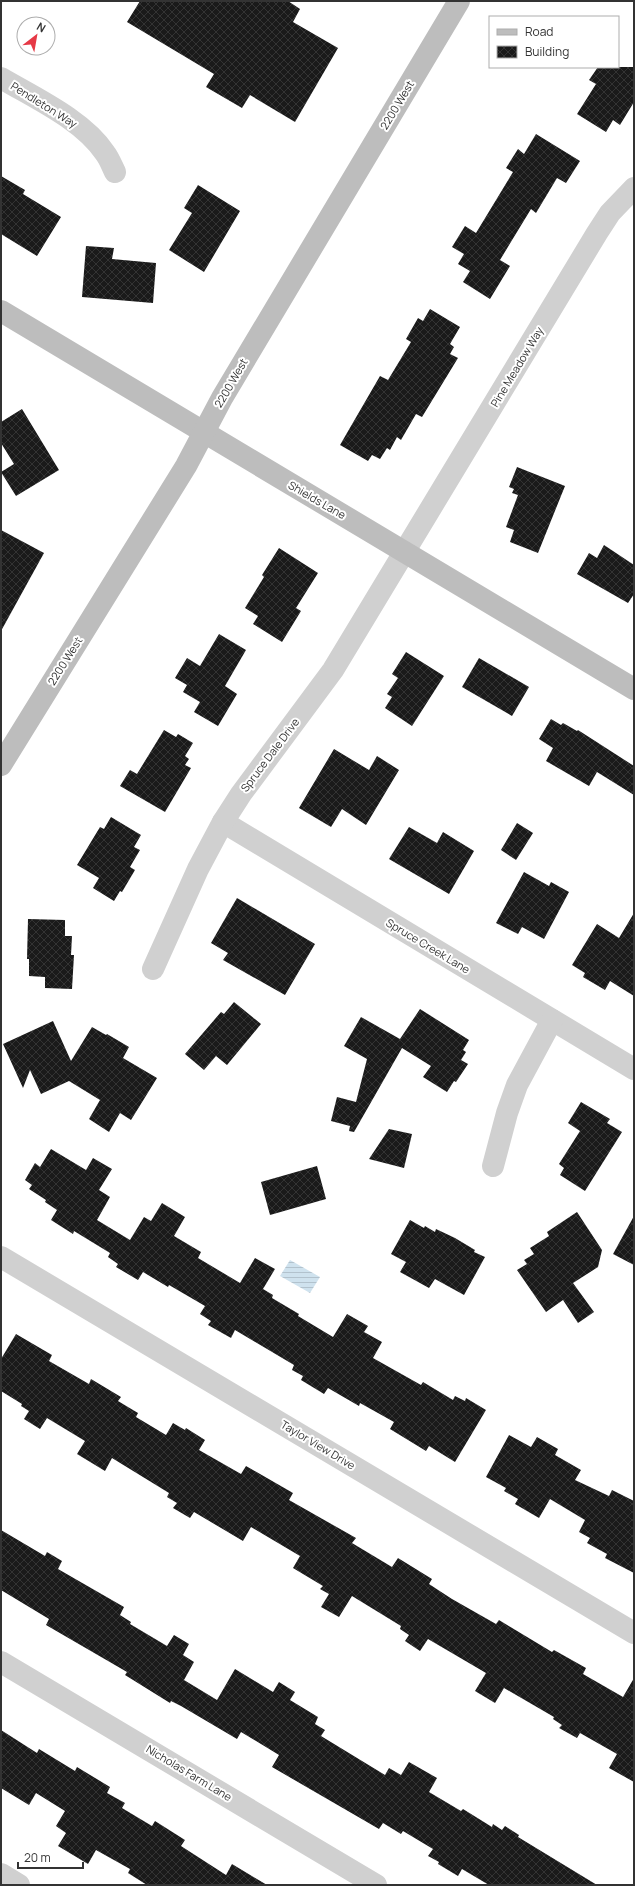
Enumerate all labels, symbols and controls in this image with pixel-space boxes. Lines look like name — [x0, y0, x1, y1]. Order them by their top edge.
north arrow — [16, 16, 56, 56]
legend — [489, 16, 619, 68]
text: N — [34, 19, 49, 36]
text: Road — [525, 23, 553, 40]
text: Building — [525, 43, 569, 60]
street label: Pendleton Way — [8, 78, 80, 131]
street label: 2200 West — [376, 78, 417, 132]
street label: Pine Meadow Way — [487, 324, 546, 410]
street label: 2200 West — [210, 355, 251, 410]
street label: Shields Lane — [286, 477, 349, 522]
street label: 2200 West — [44, 634, 85, 688]
street label: Spruce Dale Drive — [237, 714, 303, 795]
street label: Spruce Creek Lane — [384, 915, 473, 977]
street label: Taylor View Drive — [278, 1416, 359, 1473]
street label: Nicholas Farm Lane — [144, 1741, 235, 1804]
scale bar — [18, 1844, 83, 1870]
text: 20 m — [24, 1849, 51, 1866]

